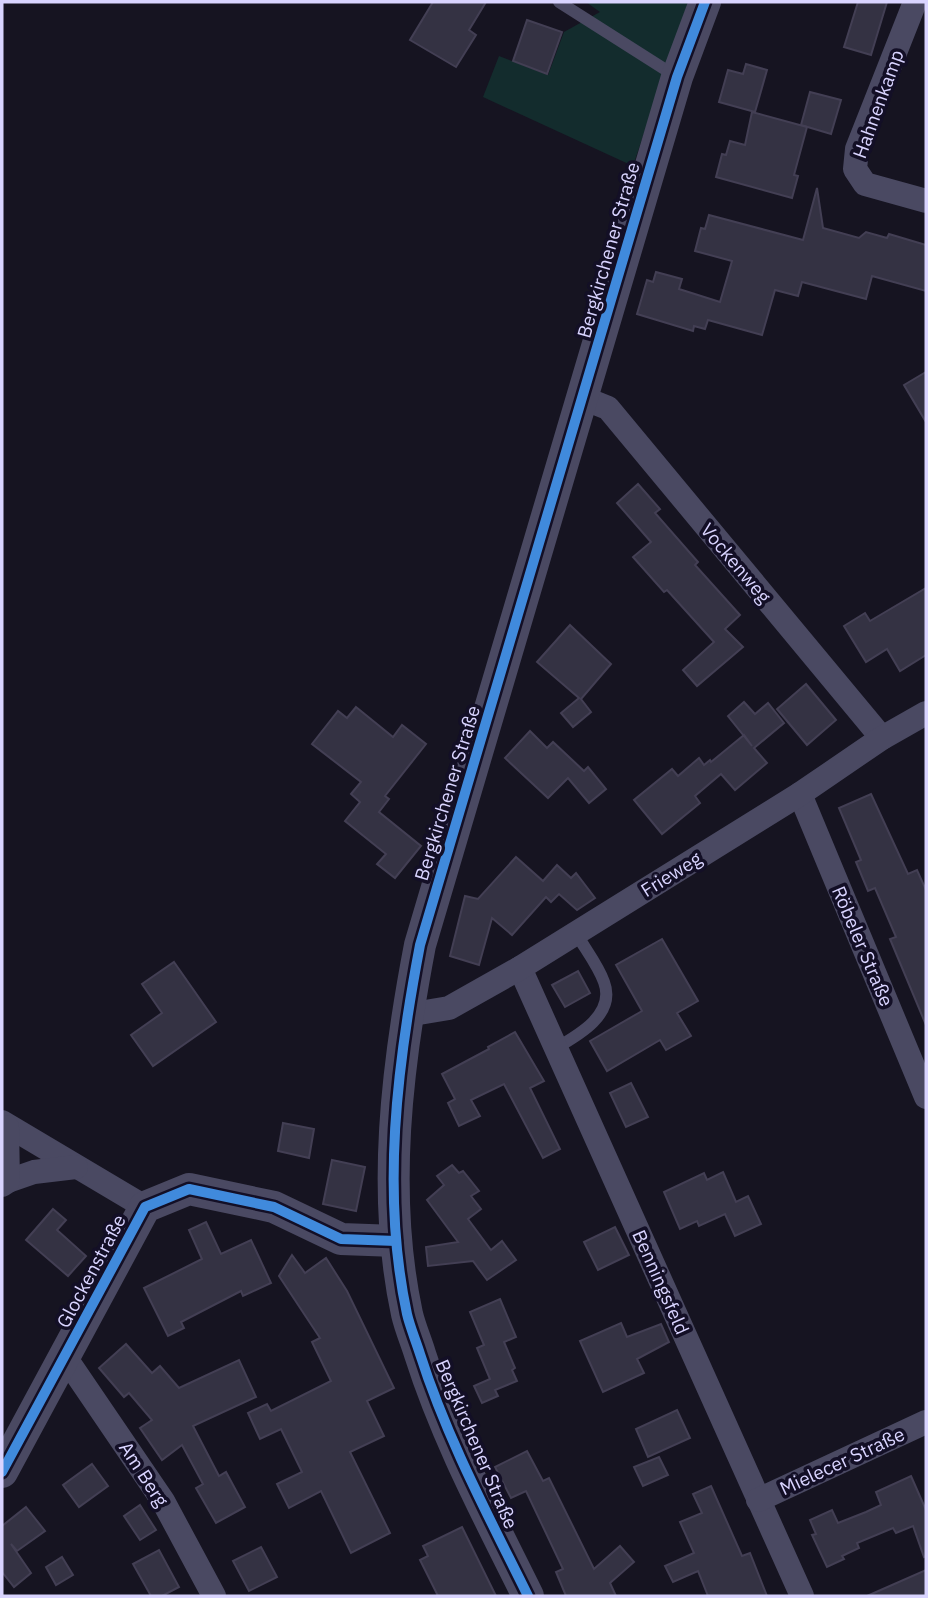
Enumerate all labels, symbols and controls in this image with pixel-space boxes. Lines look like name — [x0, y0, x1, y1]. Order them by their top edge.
street label: Hahnenkamp — [847, 46, 909, 162]
street label: Bergkirchener Straße — [571, 159, 645, 341]
street label: Vockenweg — [696, 518, 776, 608]
street label: Bergkirchener Straße — [409, 703, 485, 883]
street label: Frieweg — [636, 846, 706, 902]
street label: Röbeler Straße — [827, 882, 899, 1010]
street label: Glockenstraße — [51, 1210, 131, 1332]
street label: Benningsfeld — [627, 1226, 695, 1338]
street label: Bergkirchener Straße — [430, 1356, 524, 1532]
street label: Mielecer Straße — [776, 1422, 908, 1500]
street label: Am Berg — [114, 1437, 174, 1511]

